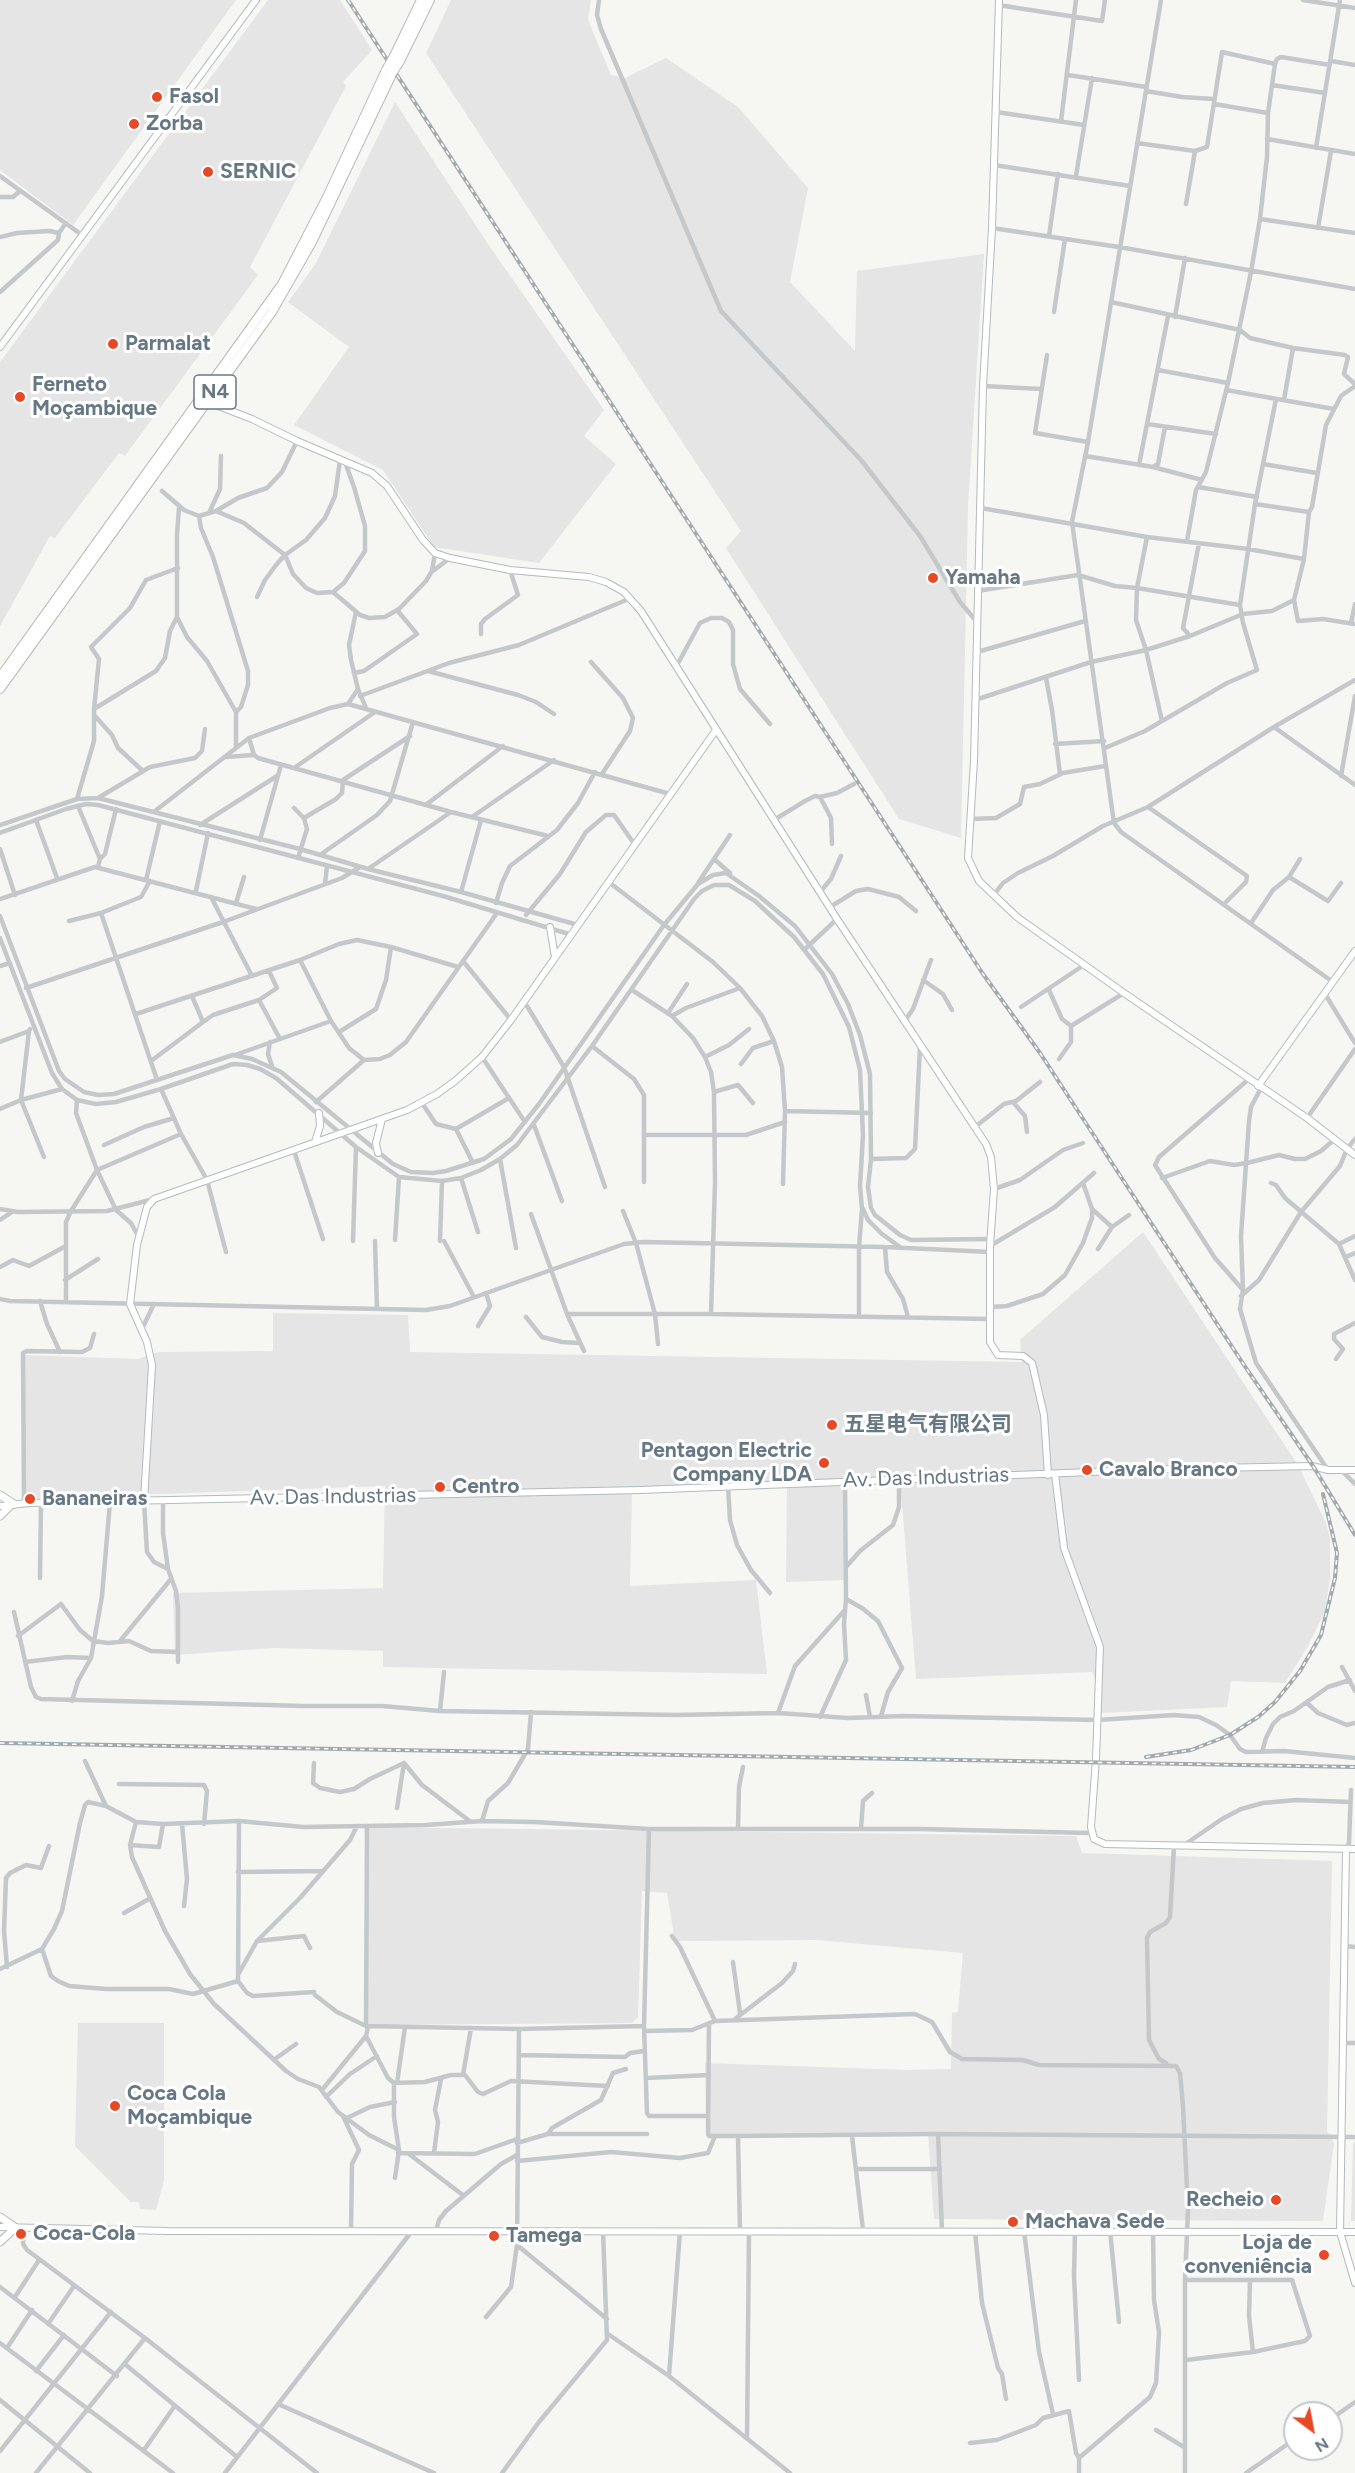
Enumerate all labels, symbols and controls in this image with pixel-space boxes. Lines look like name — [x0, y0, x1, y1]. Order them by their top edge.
place label: Fasol — [169, 84, 219, 110]
marker: Fasol — [150, 90, 164, 104]
place label: Zorba — [146, 111, 203, 137]
marker: Zorba — [127, 117, 141, 131]
place label: SERNIC — [220, 159, 296, 185]
marker: SERNIC — [201, 165, 215, 179]
place label: Parmalat — [125, 331, 211, 357]
marker: Parmalat — [106, 337, 120, 351]
place label: Ferneto Moçambique — [32, 372, 157, 422]
road number: N4 — [194, 375, 236, 409]
marker: Ferneto Moçambique — [13, 390, 27, 404]
place label: Yamaha — [945, 565, 1021, 591]
marker: Yamaha — [926, 571, 940, 585]
place label: 五星电气有限公司 — [844, 1412, 1012, 1438]
marker: 五星电气有限公司 — [825, 1418, 839, 1432]
place label: Pentagon Electric Company LDA — [641, 1438, 812, 1488]
marker: Pentagon Electric Company LDA — [817, 1456, 831, 1470]
place label: Cavalo Branco — [1099, 1457, 1238, 1483]
street label: Av. Das Industrias — [843, 1463, 1009, 1493]
marker: Cavalo Branco — [1080, 1463, 1094, 1477]
place label: Centro — [452, 1474, 519, 1500]
marker: Centro — [433, 1480, 447, 1494]
street label: Av. Das Industrias — [250, 1483, 416, 1511]
place label: Bananeiras — [42, 1486, 147, 1512]
marker: Bananeiras — [23, 1492, 37, 1506]
place label: Coca Cola Moçambique — [127, 2081, 252, 2131]
marker: Coca Cola Moçambique — [108, 2099, 122, 2113]
place label: Recheio — [1186, 2187, 1264, 2213]
marker: Recheio — [1269, 2193, 1283, 2207]
place label: Machava Sede — [1025, 2209, 1165, 2235]
marker: Machava Sede — [1006, 2215, 1020, 2229]
place label: Coca-Cola — [33, 2221, 135, 2247]
place label: Tamega — [506, 2223, 582, 2249]
marker: Coca-Cola — [14, 2227, 28, 2241]
marker: Tamega — [487, 2229, 501, 2243]
place label: Loja de conveniência — [1185, 2230, 1312, 2280]
marker: Loja de conveniência — [1317, 2248, 1331, 2262]
north arrow — [1283, 2401, 1343, 2461]
text: N — [1311, 2434, 1332, 2456]

